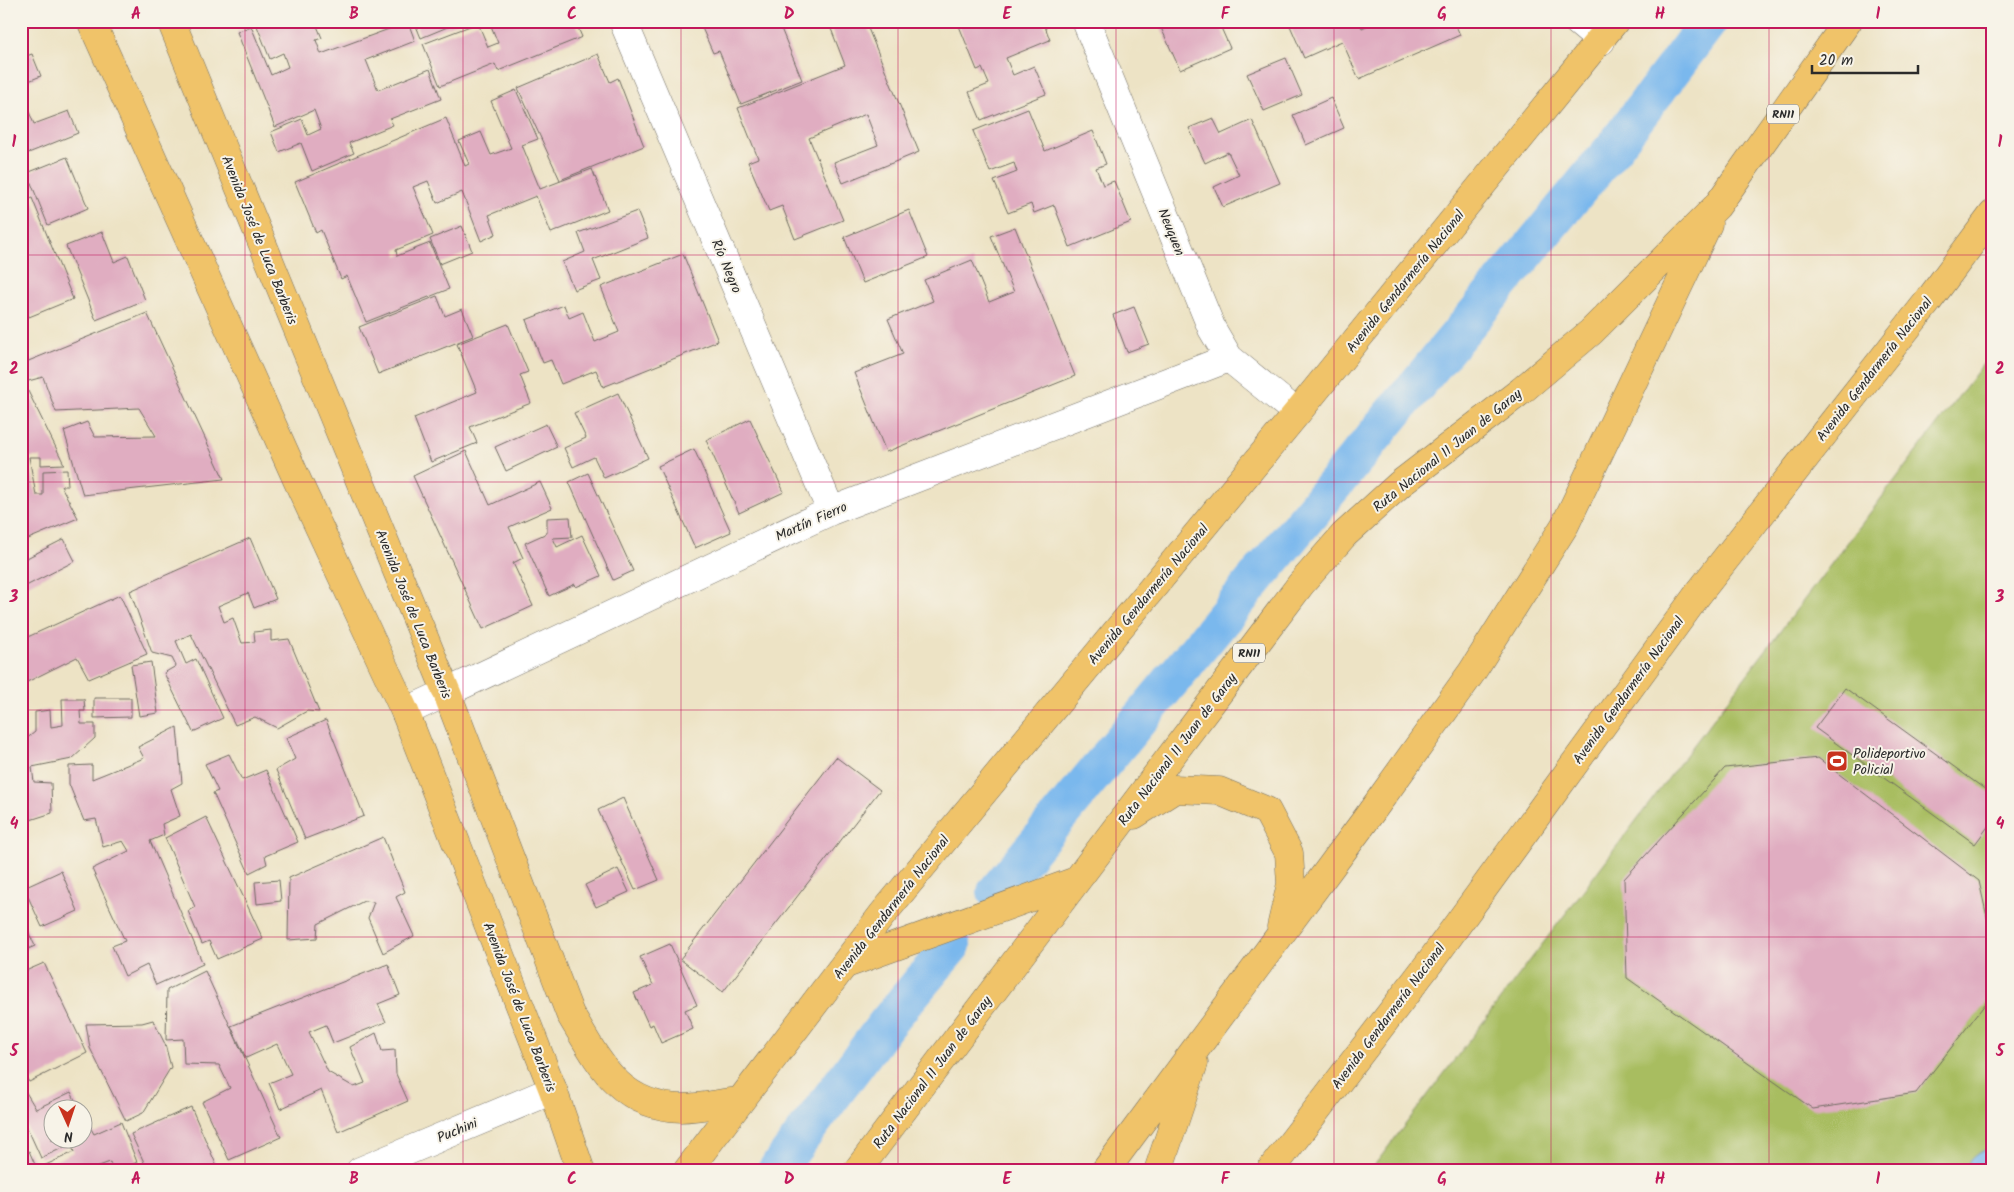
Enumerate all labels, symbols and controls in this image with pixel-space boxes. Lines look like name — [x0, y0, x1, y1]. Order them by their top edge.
text: A — [131, 2, 141, 27]
text: B — [349, 2, 359, 27]
text: C — [567, 2, 577, 27]
text: D — [784, 2, 795, 27]
text: E — [1003, 2, 1013, 27]
text: F — [1221, 2, 1231, 27]
text: G — [1437, 2, 1447, 27]
text: H — [1655, 2, 1665, 27]
text: I — [1876, 2, 1881, 27]
scale bar — [1812, 42, 1918, 74]
text: 20 m — [1819, 49, 1853, 73]
road number: RN11 — [1767, 105, 1799, 124]
text: 1 — [12, 130, 17, 155]
text: 1 — [1998, 130, 2003, 155]
street label: Avenida José de Luca Barberis — [215, 152, 303, 328]
street label: Neuquen — [1152, 205, 1191, 260]
street label: Avenida Gendarmería Nacional — [1341, 205, 1471, 358]
street label: Río Negro — [705, 236, 747, 297]
street label: Avenida Gendarmería Nacional — [1811, 292, 1939, 447]
text: 2 — [9, 357, 19, 382]
text: 2 — [1995, 357, 2005, 382]
street label: Ruta Nacional 11 Juan de Garay — [1368, 383, 1527, 518]
street label: Martín Fierro — [772, 496, 851, 548]
street label: Avenida Gendarmería Nacional — [1083, 519, 1215, 670]
street label: Avenida José de Luca Barberis — [369, 526, 457, 702]
text: 3 — [9, 585, 19, 610]
text: 3 — [1995, 585, 2005, 610]
street label: Avenida Gendarmería Nacional — [1568, 612, 1690, 769]
road number: RN11 — [1233, 644, 1265, 662]
street label: Ruta Nacional 11 Juan de Garay — [1113, 668, 1243, 831]
place label: Polideportivo Policial — [1853, 743, 1926, 781]
sports icon: Polideportivo Policial — [1825, 749, 1849, 773]
text: 4 — [10, 812, 19, 837]
text: 4 — [1996, 812, 2005, 837]
street label: Avenida Gendarmería Nacional — [828, 830, 956, 985]
street label: Avenida José de Luca Barberis — [476, 919, 562, 1096]
street label: Avenida Gendarmería Nacional — [1326, 938, 1452, 1094]
street label: Ruta Nacional 11 Juan de Garay — [868, 991, 998, 1154]
text: 5 — [9, 1039, 20, 1064]
text: 5 — [1995, 1039, 2006, 1064]
north arrow — [42, 1100, 92, 1150]
street label: Puchini — [434, 1112, 482, 1149]
text: N — [63, 1125, 74, 1147]
text: A — [131, 1167, 141, 1192]
text: B — [349, 1167, 359, 1192]
text: C — [567, 1167, 577, 1192]
text: D — [784, 1167, 795, 1192]
text: E — [1003, 1167, 1013, 1192]
text: F — [1221, 1167, 1231, 1192]
text: G — [1437, 1167, 1447, 1192]
text: H — [1655, 1167, 1665, 1192]
text: I — [1876, 1167, 1881, 1192]

